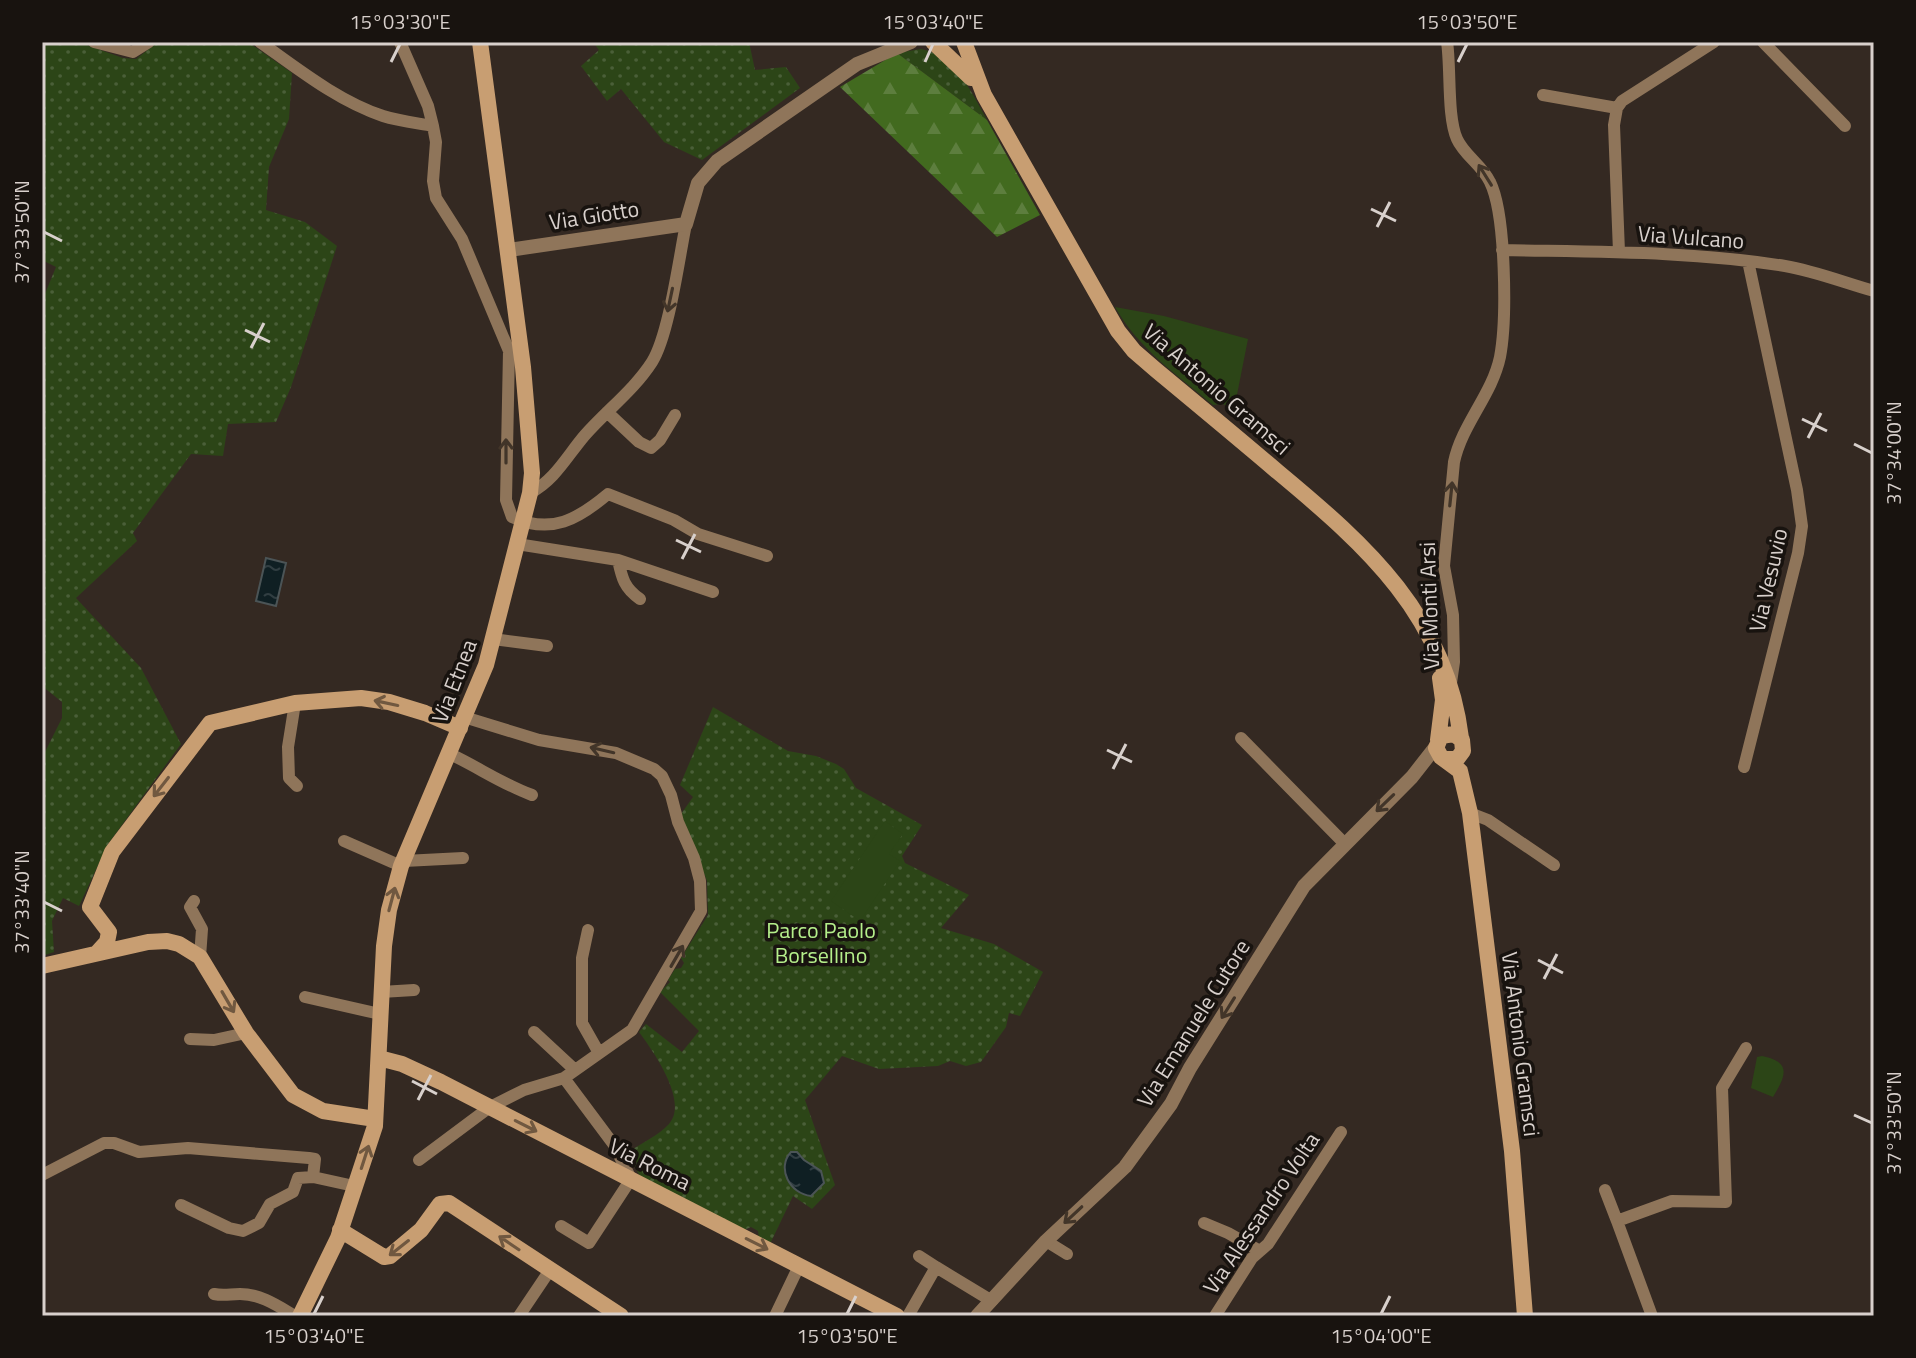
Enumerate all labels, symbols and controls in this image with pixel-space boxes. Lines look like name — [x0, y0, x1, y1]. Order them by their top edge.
text: 15°03'30"E — [349, 6, 451, 37]
text: 15°03'40"E — [882, 6, 984, 37]
text: 15°03'50"E — [1416, 6, 1518, 37]
one-way arrow — [1476, 164, 1492, 187]
text: 37°33'50"N — [6, 180, 37, 284]
street label: Via Giotto — [547, 191, 641, 239]
street label: Via Vulcano — [1637, 216, 1745, 258]
one-way arrow — [662, 287, 677, 312]
street label: Via Antonio Gramsci — [1136, 315, 1298, 463]
text: 37°34'00"N — [1878, 401, 1909, 505]
one-way arrow — [498, 438, 514, 465]
one-way arrow — [1443, 481, 1458, 508]
street label: Via Vesuvio — [1740, 525, 1796, 635]
street label: Via Monti Arsi — [1410, 541, 1448, 671]
street label: Via Etnea — [423, 634, 485, 728]
one-way arrow — [374, 695, 400, 710]
one-way arrow — [589, 742, 615, 757]
one-way arrow — [152, 776, 169, 797]
one-way arrow — [1375, 794, 1395, 813]
text: 37°33'40"N — [6, 850, 37, 954]
one-way arrow — [386, 887, 401, 913]
park label: Parco Paolo Borsellino — [766, 913, 876, 972]
street label: Via Emanuele Cutore — [1128, 933, 1258, 1113]
one-way arrow — [669, 945, 685, 968]
street label: Via Antonio Gramsci — [1493, 950, 1549, 1138]
one-way arrow — [221, 990, 236, 1014]
one-way arrow — [1219, 996, 1235, 1019]
text: 37°33'50"N — [1878, 1071, 1909, 1175]
one-way arrow — [514, 1118, 538, 1134]
street label: Via Alessandro Volta — [1194, 1125, 1328, 1301]
street label: Via Roma — [603, 1129, 697, 1199]
one-way arrow — [358, 1144, 373, 1169]
one-way arrow — [1064, 1206, 1084, 1224]
one-way arrow — [498, 1234, 520, 1251]
one-way arrow — [745, 1237, 769, 1253]
one-way arrow — [389, 1238, 410, 1256]
text: 15°03'40"E — [263, 1320, 365, 1351]
text: 15°03'50"E — [796, 1320, 898, 1351]
text: 15°04'00"E — [1330, 1320, 1432, 1351]

